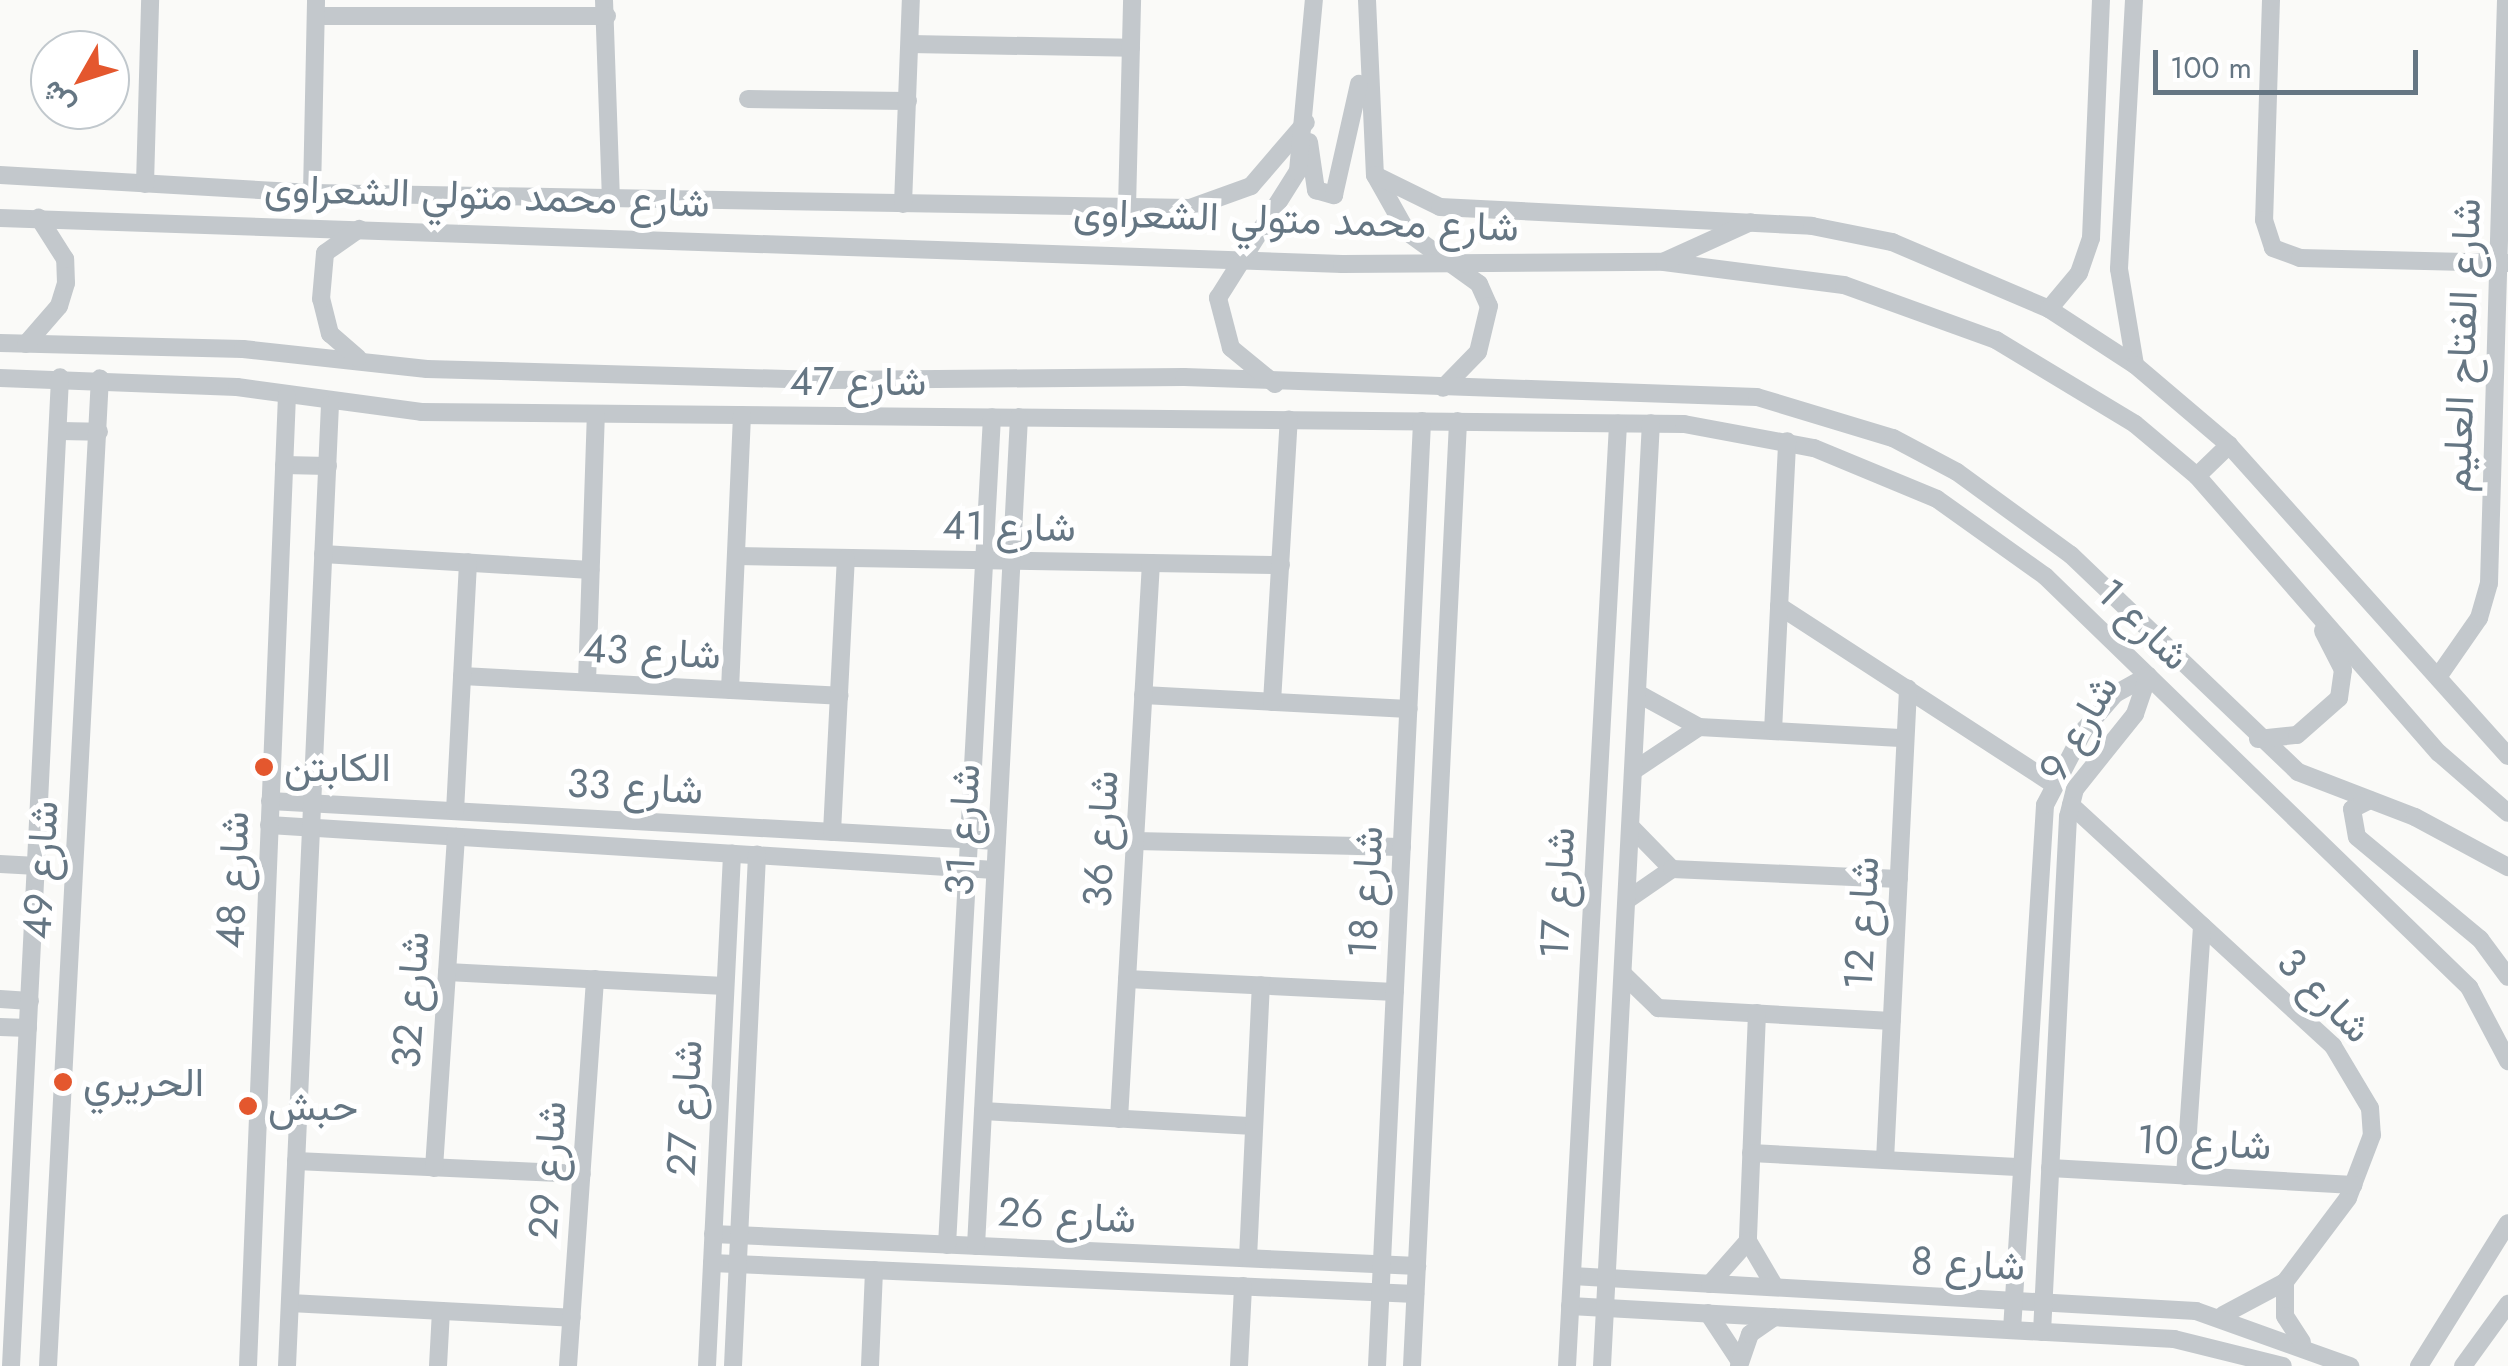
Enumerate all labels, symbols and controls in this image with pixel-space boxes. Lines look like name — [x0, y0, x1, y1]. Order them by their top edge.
north arrow — [30, 30, 130, 130]
scale bar — [2158, 30, 2423, 92]
text: 100 m — [2170, 46, 2252, 89]
text: ش — [31, 72, 84, 124]
street label: شارع محمد متولي الشعراوى — [263, 163, 711, 227]
street label: شارع محمد متولي الشعراوى — [1072, 187, 1520, 251]
street label: شارع الفتاح العليم — [2432, 197, 2490, 493]
street label: شارع 47 — [790, 357, 926, 405]
street label: شارع 41 — [942, 501, 1076, 551]
street label: شارع 1 — [2088, 568, 2200, 680]
street label: شارع 43 — [582, 623, 722, 679]
street label: شارع 9 — [2028, 666, 2128, 790]
place label: الكابتن — [284, 743, 391, 791]
marker: الكابتن — [253, 756, 275, 778]
street label: شارع 33 — [566, 758, 704, 814]
street label: شارع 31 — [935, 763, 989, 897]
street label: شارع 36 — [1072, 769, 1128, 909]
street label: شارع 49 — [12, 799, 68, 941]
street label: شارع 48 — [206, 810, 258, 950]
street label: شارع 18 — [1338, 825, 1392, 959]
street label: شارع 17 — [1530, 826, 1584, 960]
street label: شارع 12 — [1834, 855, 1888, 991]
street label: شارع 32 — [381, 930, 439, 1070]
street label: شارع 3 — [2268, 938, 2382, 1052]
street label: شارع 27 — [656, 1039, 712, 1177]
place label: الحريري — [83, 1058, 204, 1106]
marker: الحريري — [52, 1071, 74, 1093]
place label: حبش — [268, 1082, 358, 1130]
marker: حبش — [237, 1095, 259, 1117]
street label: شارع 29 — [518, 1099, 576, 1241]
street label: شارع 10 — [2136, 1115, 2272, 1169]
street label: شارع 26 — [997, 1187, 1137, 1243]
street label: شارع 8 — [1910, 1236, 2026, 1290]

